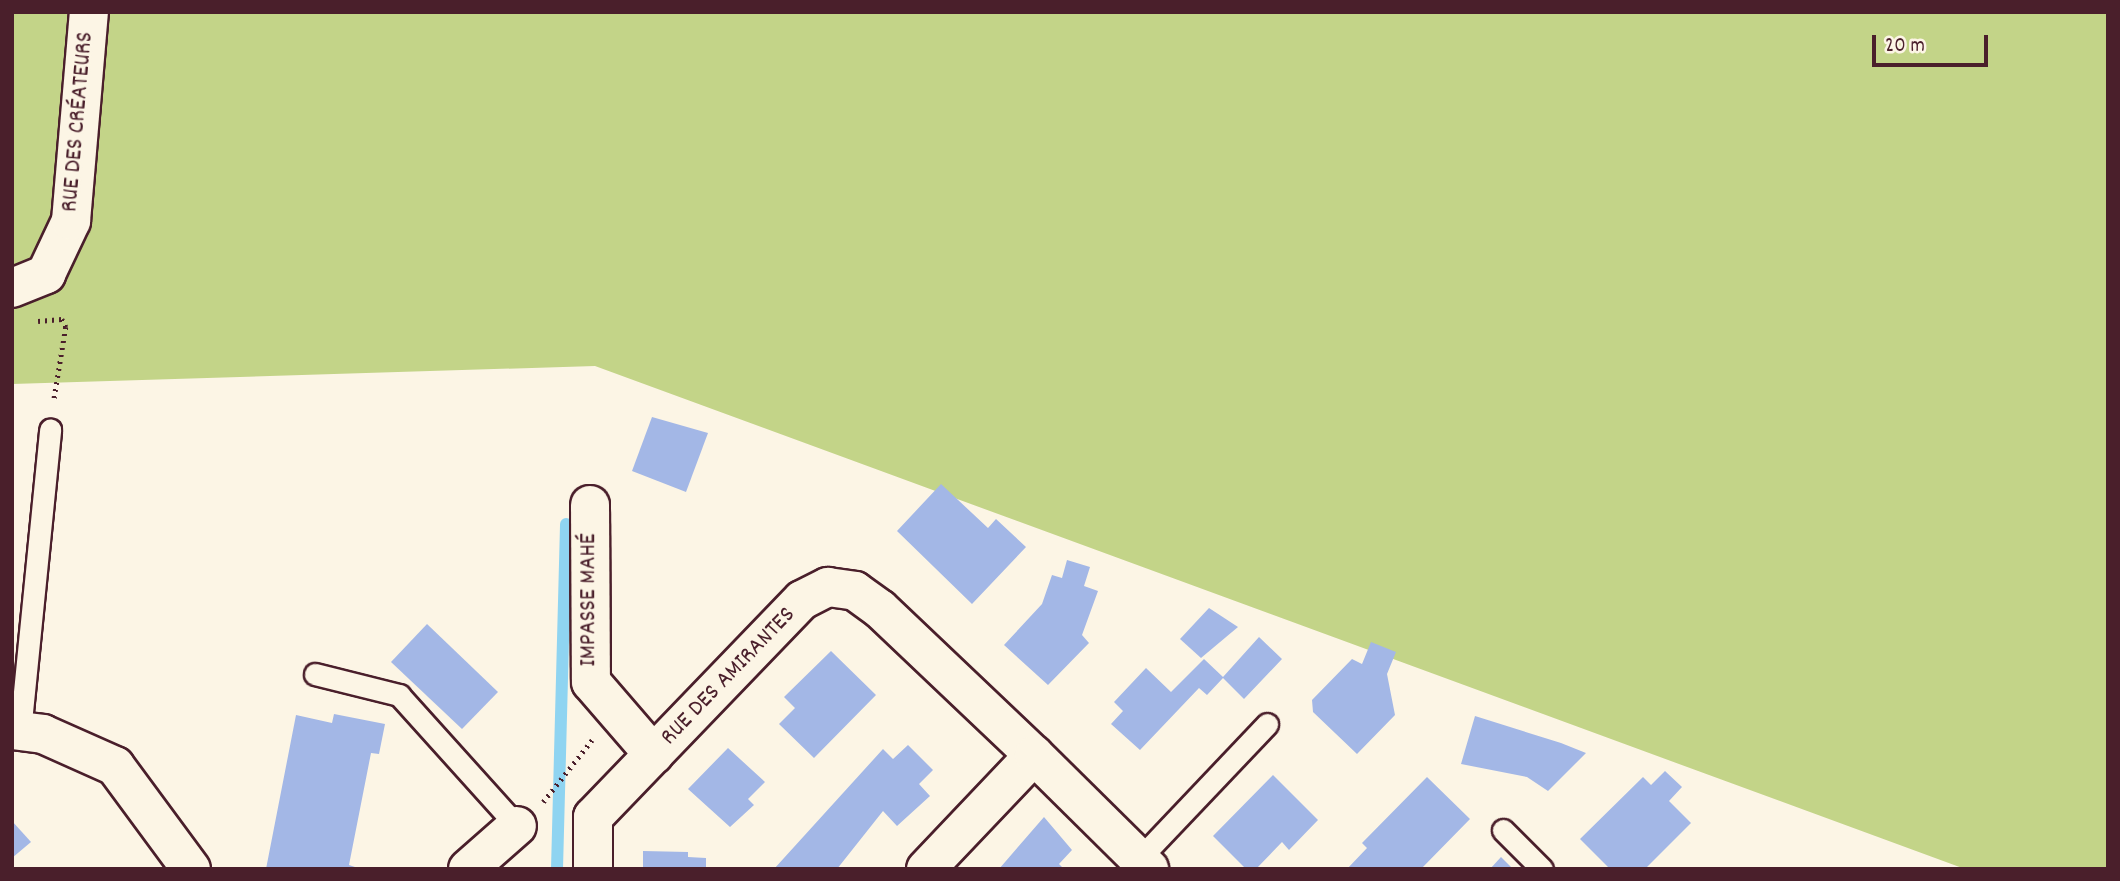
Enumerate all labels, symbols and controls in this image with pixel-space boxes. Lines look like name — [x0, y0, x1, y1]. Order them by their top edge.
scale bar — [1875, 21, 1990, 65]
street label: RUE DES CRÉATEURS — [57, 31, 101, 213]
text: 20 m — [1885, 32, 1925, 62]
street label: IMPASSE MAHÉ — [576, 533, 604, 667]
street label: RUE DES AMIRANTES — [656, 602, 802, 752]

